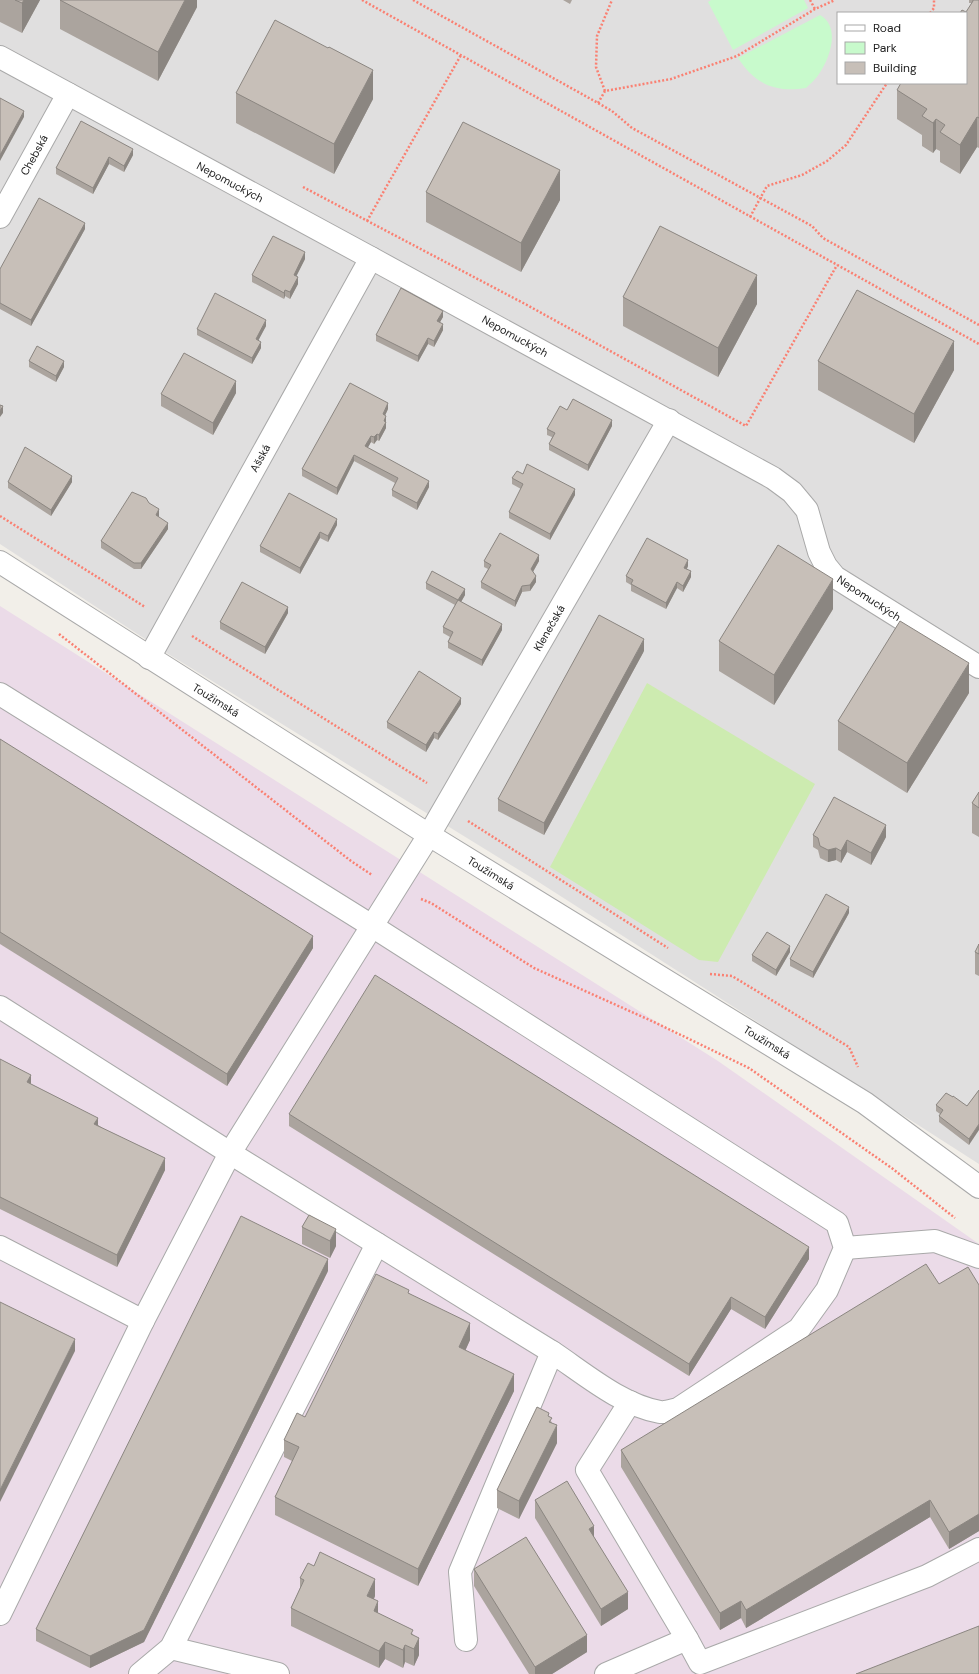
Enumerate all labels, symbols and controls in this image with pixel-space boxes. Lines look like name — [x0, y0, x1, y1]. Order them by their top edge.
legend — [837, 12, 967, 84]
text: Road — [873, 20, 901, 36]
text: Park — [873, 40, 897, 56]
text: Building — [873, 60, 917, 76]
street label: Chebská — [17, 132, 51, 178]
street label: Nepomuckých — [194, 159, 266, 205]
street label: Nepomuckých — [479, 312, 551, 360]
street label: Ašská — [247, 442, 273, 474]
street label: Nepomuckých — [834, 572, 904, 624]
street label: Klenečská — [530, 602, 568, 654]
street label: Toužimská — [190, 680, 242, 720]
street label: Toužimská — [465, 853, 517, 893]
street label: Toužimská — [741, 1022, 793, 1062]

